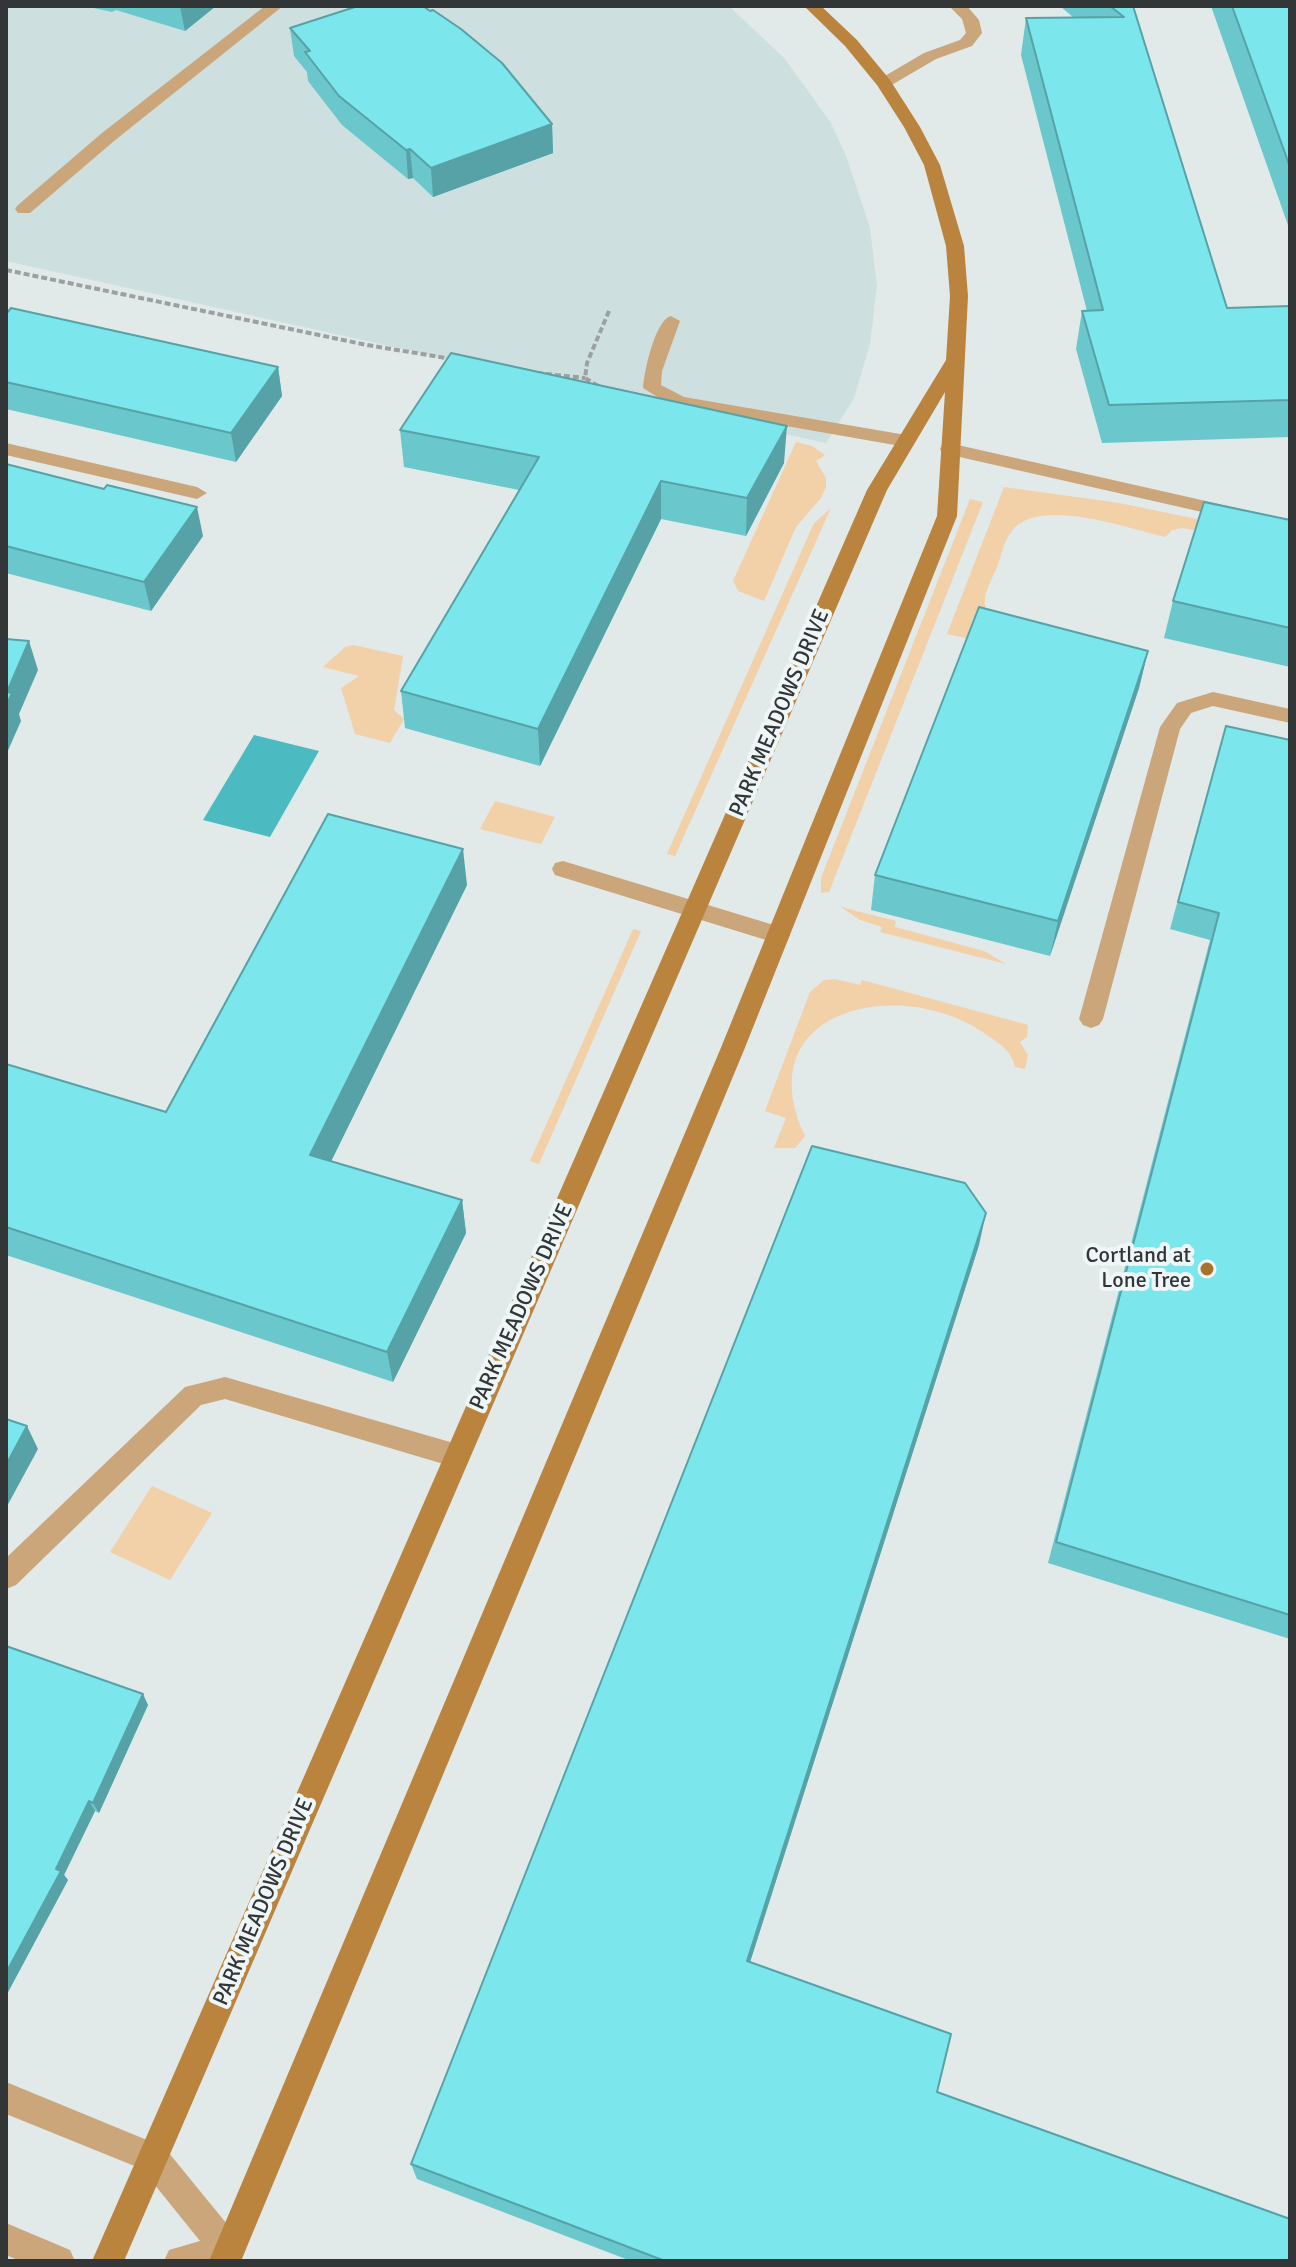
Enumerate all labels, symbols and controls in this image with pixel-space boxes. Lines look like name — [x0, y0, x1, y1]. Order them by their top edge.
street label: PARK MEADOWS DRIVE — [724, 605, 836, 821]
street label: PARK MEADOWS DRIVE — [465, 1200, 579, 1414]
place label: Cortland at Lone Tree — [1085, 1243, 1191, 1294]
marker: Cortland at Lone Tree — [1198, 1260, 1216, 1278]
street label: PARK MEADOWS DRIVE — [208, 1794, 320, 2010]

